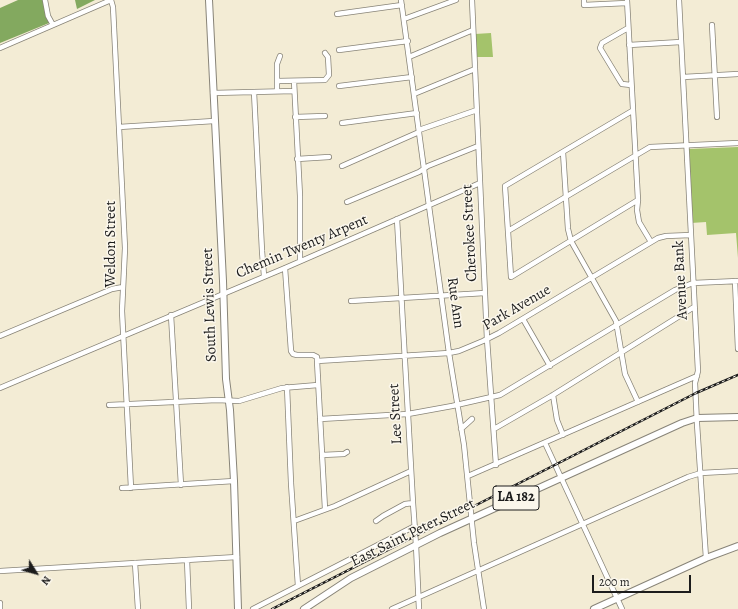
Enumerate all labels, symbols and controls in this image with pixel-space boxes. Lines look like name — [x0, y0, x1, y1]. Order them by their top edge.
street label: Cherokee Street — [458, 184, 482, 282]
street label: Weldon Street — [102, 201, 120, 287]
street label: Chemin Twenty Arpent — [233, 211, 371, 283]
street label: Avenue Bank — [670, 240, 692, 320]
street label: South Lewis Street — [199, 248, 221, 362]
street label: Rue Ann — [443, 276, 467, 330]
street label: Park Avenue — [480, 281, 554, 335]
street label: Lee Street — [385, 383, 407, 445]
road number: LA 182 — [493, 486, 539, 510]
street label: East Saint Peter Street — [348, 495, 478, 571]
north arrow — [16, 553, 56, 593]
scale bar — [594, 567, 693, 593]
text: N — [38, 573, 54, 588]
text: 200 m — [599, 574, 630, 590]

